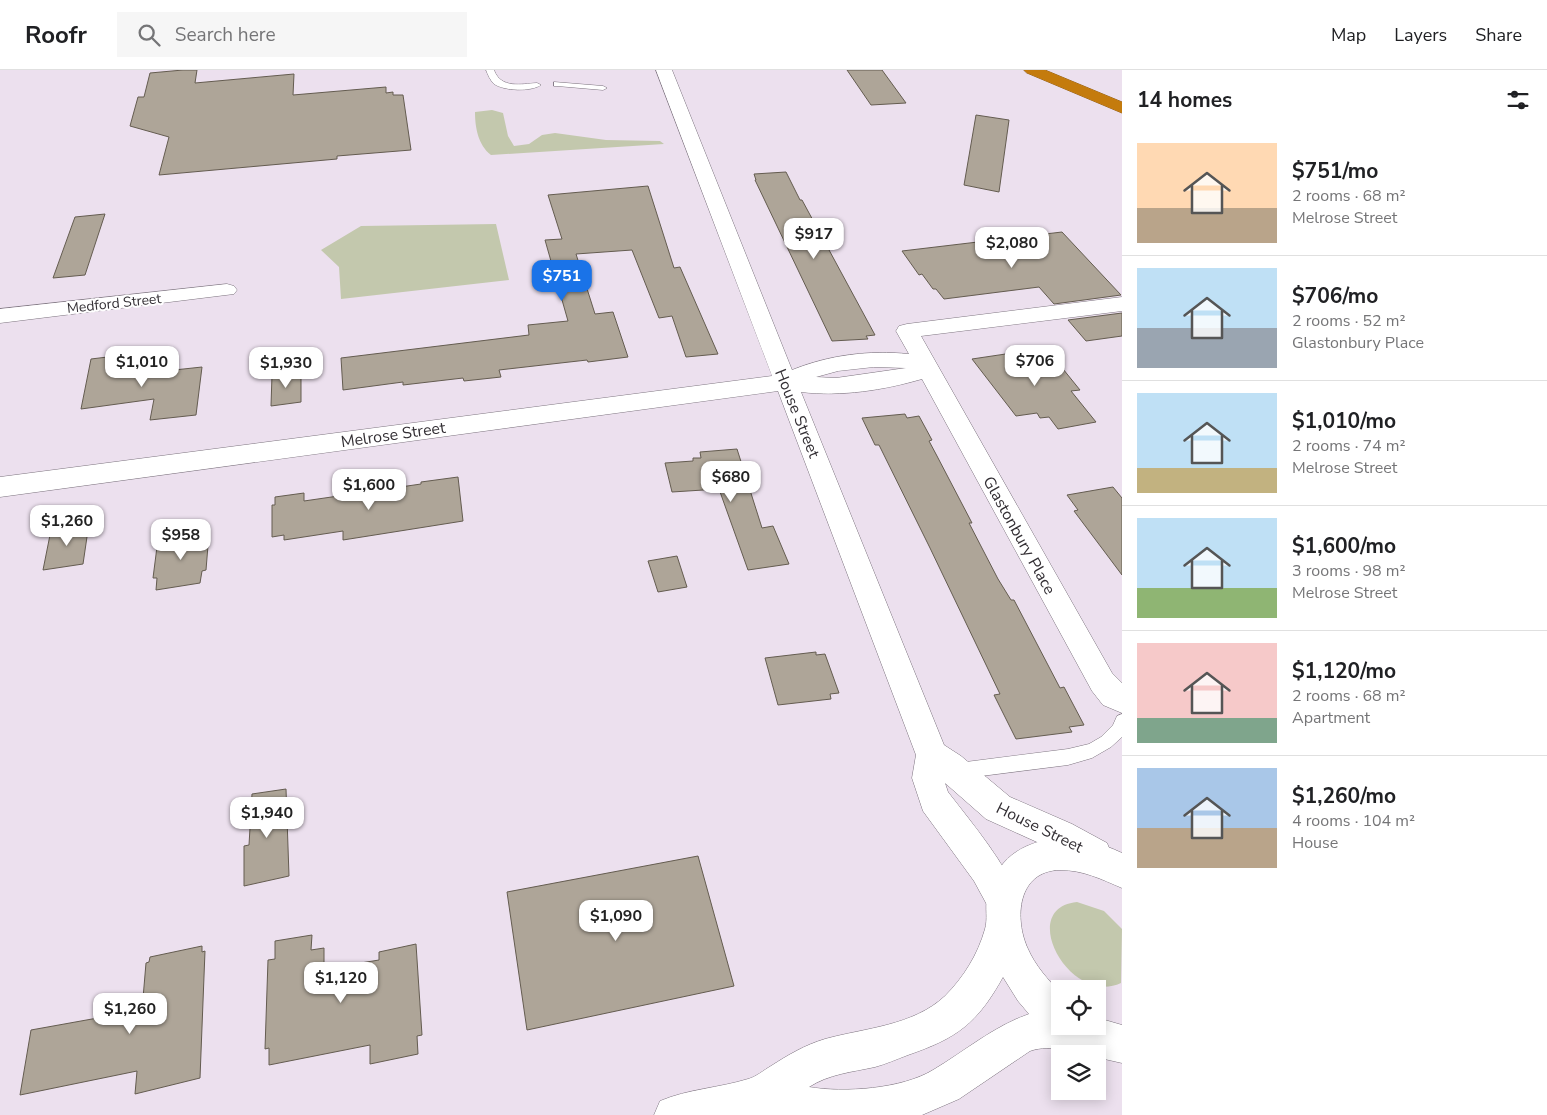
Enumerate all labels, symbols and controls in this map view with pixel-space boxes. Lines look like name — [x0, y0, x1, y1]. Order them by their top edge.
search box — [117, 12, 467, 57]
text: Roofr — [25, 19, 87, 51]
icon: search — [135, 21, 163, 49]
text: Search here — [175, 22, 276, 48]
text: Map — [1331, 23, 1366, 47]
text: Layers — [1394, 23, 1447, 47]
text: Share — [1475, 23, 1522, 47]
text: 14 homes — [1137, 86, 1232, 114]
icon: filters — [1504, 86, 1532, 114]
text: $751/mo — [1292, 157, 1378, 185]
icon: home — [1177, 163, 1237, 223]
text: 2 rooms · 68 m² — [1292, 185, 1405, 207]
text: Melrose Street — [1292, 207, 1397, 229]
pin: $917 — [784, 218, 844, 260]
text: $917 — [795, 223, 833, 245]
pin: $2,080 — [971, 226, 1053, 269]
text: $2,080 — [986, 232, 1038, 254]
pin: $751 — [532, 260, 592, 302]
text: $751 — [543, 265, 581, 287]
text: $706/mo — [1292, 282, 1378, 310]
icon: home — [1177, 288, 1237, 348]
street label: Medford Street — [66, 289, 162, 318]
text: 2 rooms · 52 m² — [1292, 310, 1405, 332]
text: Glastonbury Place — [1292, 332, 1424, 354]
pin: $706 — [1005, 344, 1065, 387]
pin: $1,010 — [101, 346, 183, 388]
pin: $1,930 — [245, 346, 327, 389]
text: $706 — [1016, 350, 1054, 372]
text: $1,010 — [116, 351, 168, 373]
text: $1,930 — [260, 352, 312, 374]
street label: House Street — [769, 366, 825, 461]
text: $1,010/mo — [1292, 407, 1396, 435]
icon: home — [1177, 413, 1237, 473]
street label: Melrose Street — [339, 417, 447, 453]
text: 2 rooms · 74 m² — [1292, 435, 1405, 457]
text: Melrose Street — [1292, 457, 1397, 479]
pin: $680 — [701, 460, 761, 503]
text: $680 — [712, 466, 750, 488]
pin: $1,600 — [328, 468, 410, 511]
street label: Glastonbury Place — [978, 472, 1061, 599]
text: $1,600 — [343, 474, 395, 496]
pin: $1,260 — [26, 504, 108, 547]
text: $1,260 — [41, 510, 93, 532]
pin: $958 — [151, 518, 211, 561]
text: $958 — [162, 524, 200, 546]
text: $1,600/mo — [1292, 532, 1396, 560]
icon: home — [1177, 538, 1237, 598]
text: 3 rooms · 98 m² — [1292, 560, 1405, 582]
text: Melrose Street — [1292, 582, 1397, 604]
text: $1,120/mo — [1292, 657, 1396, 685]
icon: home — [1177, 663, 1237, 723]
text: 2 rooms · 68 m² — [1292, 685, 1405, 707]
text: Apartment — [1292, 707, 1370, 729]
text: $1,260/mo — [1292, 782, 1396, 810]
icon: home — [1177, 788, 1237, 848]
pin: $1,940 — [226, 796, 308, 839]
street label: House Street — [992, 797, 1087, 859]
text: $1,940 — [241, 802, 293, 824]
text: 4 rooms · 104 m² — [1292, 810, 1415, 832]
text: House — [1292, 832, 1338, 854]
pin: $1,090 — [575, 900, 657, 942]
text: $1,090 — [590, 905, 642, 927]
pin: $1,120 — [300, 962, 382, 1004]
text: $1,120 — [315, 967, 367, 989]
map controls — [1051, 980, 1106, 1100]
button: locate — [1051, 980, 1106, 1035]
pin: $1,260 — [89, 992, 171, 1035]
text: $1,260 — [104, 998, 156, 1020]
button: layers — [1051, 1045, 1106, 1100]

